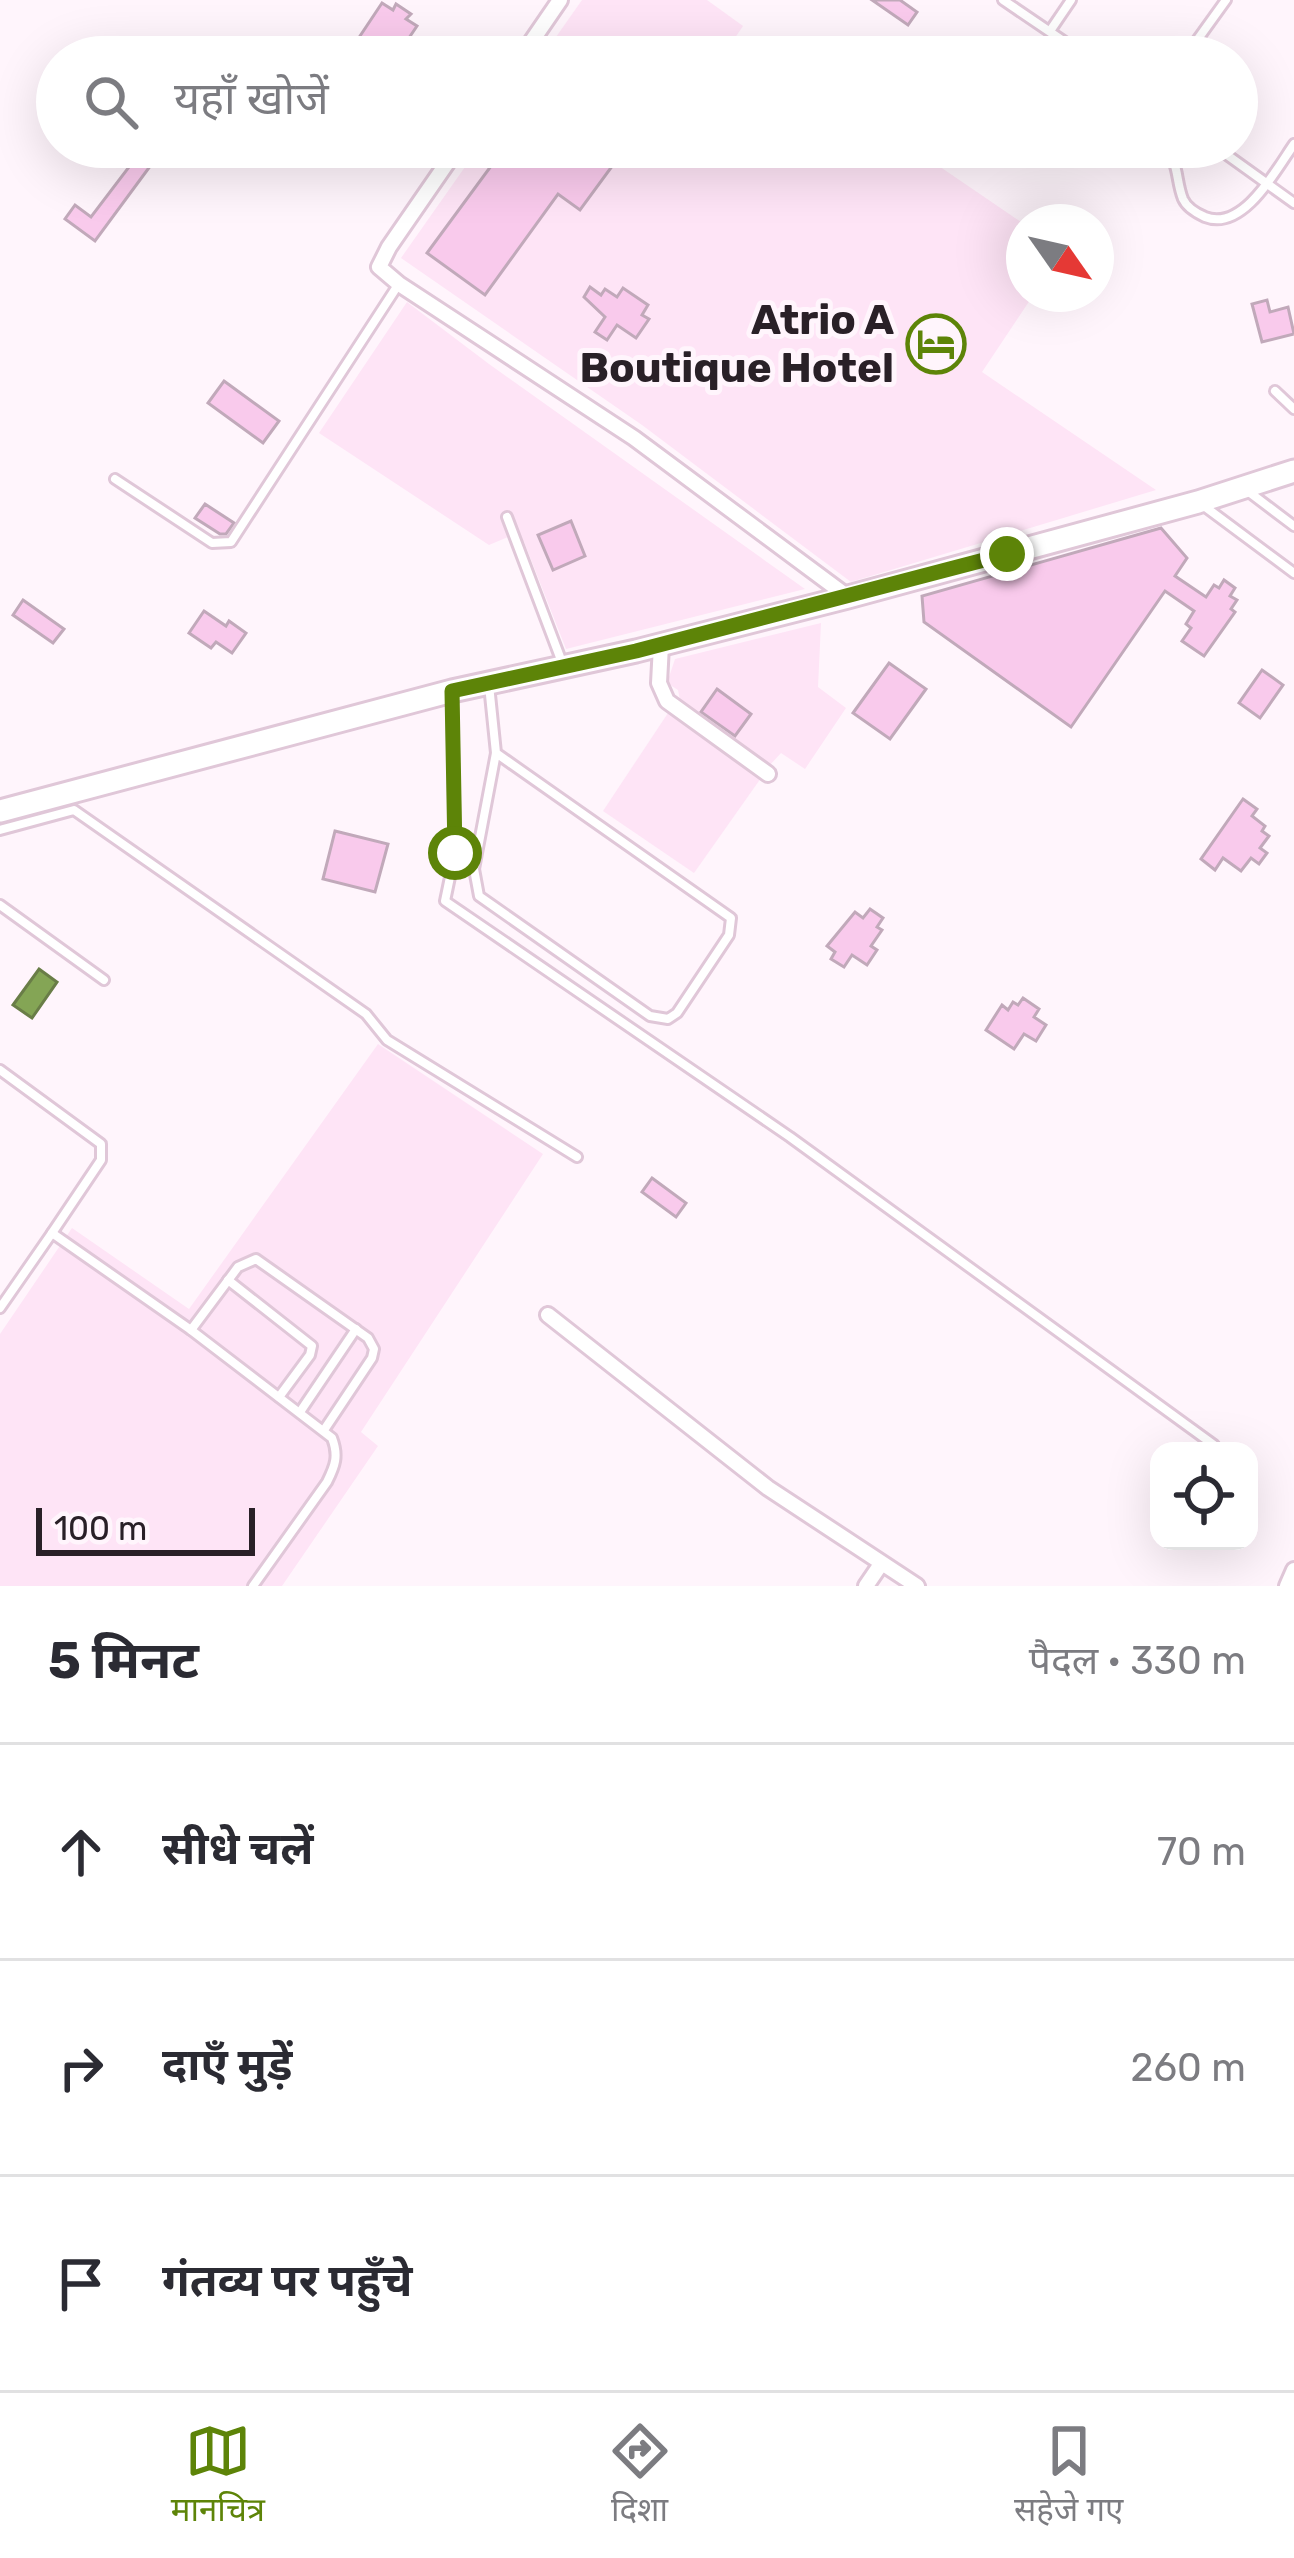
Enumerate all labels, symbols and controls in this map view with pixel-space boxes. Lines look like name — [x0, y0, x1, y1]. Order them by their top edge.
search box — [36, 36, 1258, 168]
icon: search — [78, 69, 144, 135]
text: यहाँ खोजें — [174, 72, 329, 125]
north arrow — [1006, 204, 1114, 312]
place label: Atrio A Boutique Hotel — [579, 295, 894, 393]
hotel icon: Atrio A Boutique Hotel — [905, 313, 967, 375]
route end — [980, 527, 1034, 581]
route start — [428, 826, 482, 880]
map controls — [1150, 1442, 1258, 1550]
button: locate — [1150, 1442, 1258, 1550]
scale bar — [36, 1502, 255, 1555]
text: 100 m — [54, 1509, 147, 1548]
text: 5 मिनट — [48, 1630, 199, 1691]
text: पैदल · 330 m — [1029, 1638, 1246, 1684]
icon: ahead — [48, 1819, 114, 1885]
text: सीधे चलें — [162, 1822, 313, 1875]
text: 70 m — [1157, 1829, 1246, 1875]
icon: right — [48, 2035, 114, 2101]
text: दाएँ मुड़ें — [162, 2038, 292, 2091]
text: 260 m — [1131, 2045, 1246, 2091]
icon: arrive — [48, 2251, 114, 2317]
text: गंतव्य पर पहुँचे — [162, 2254, 413, 2307]
tab: मानचित्र — [171, 2418, 265, 2534]
tab: दिशा — [607, 2418, 673, 2534]
tab: सहेजे गए — [1014, 2418, 1123, 2534]

